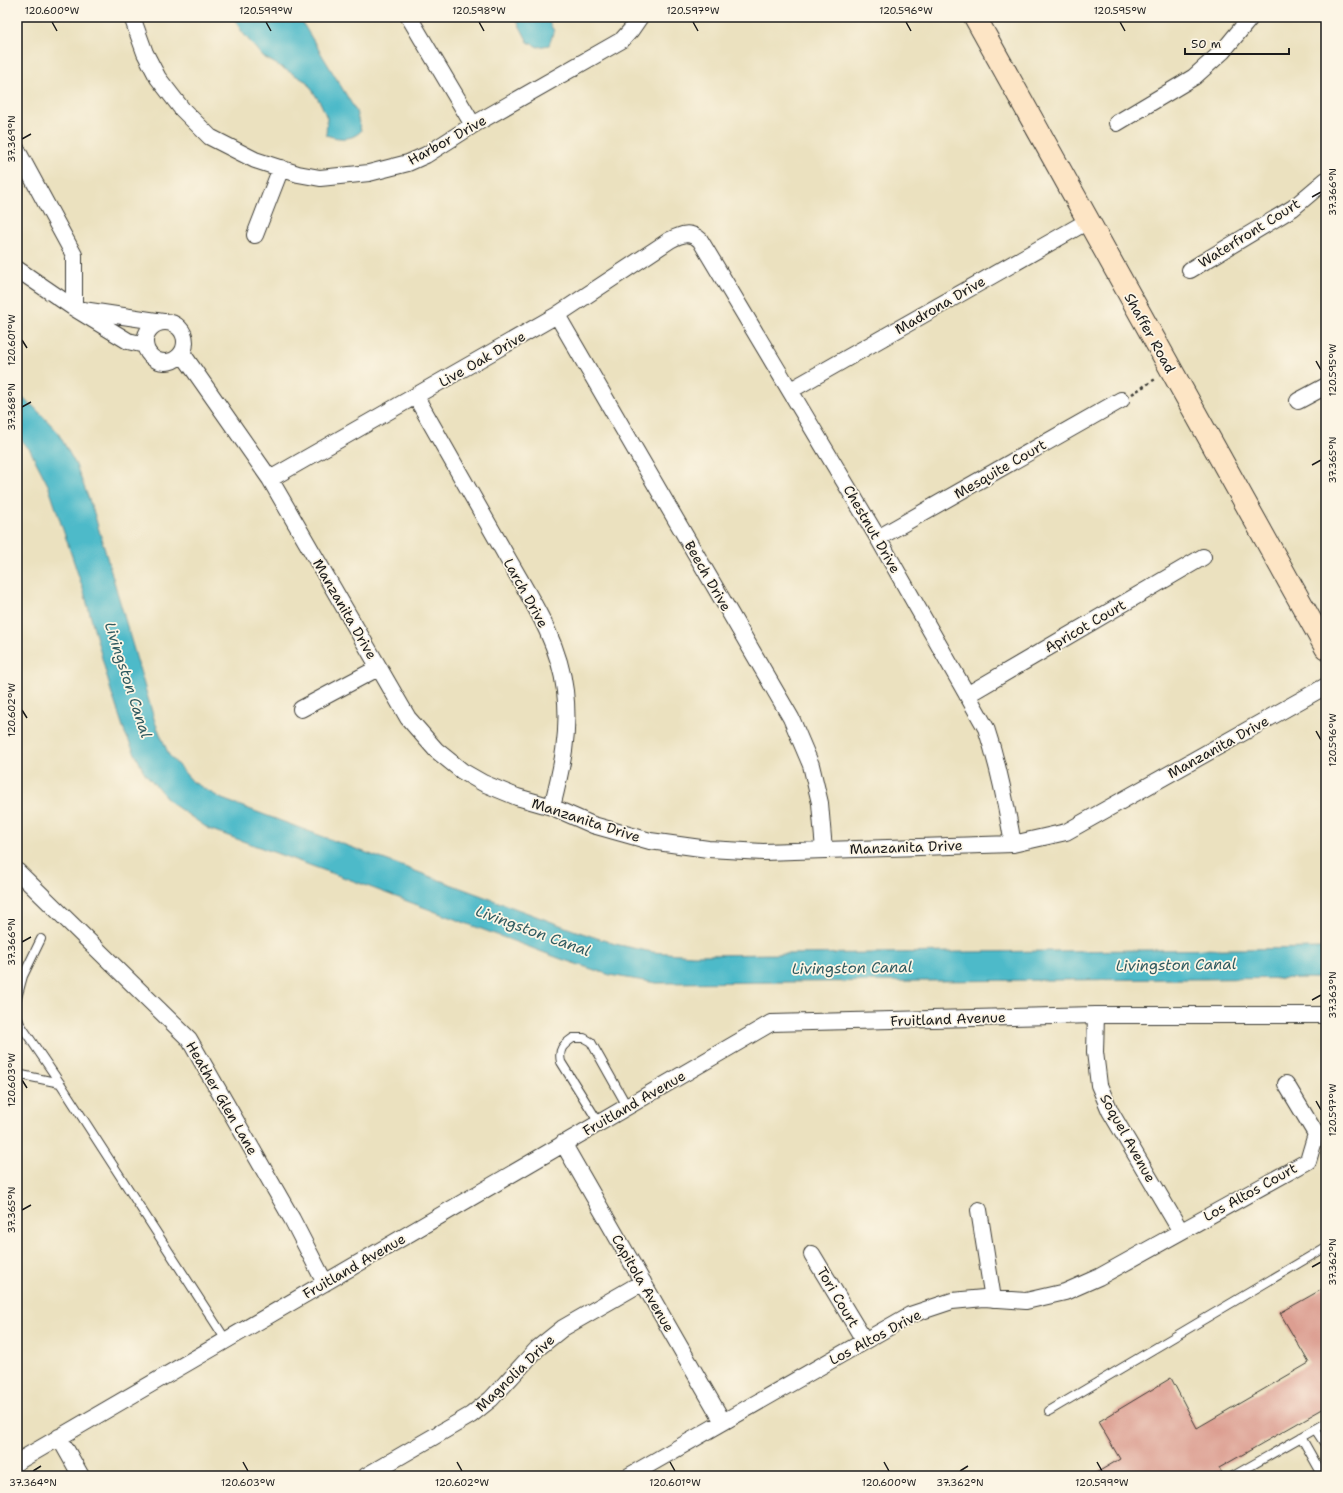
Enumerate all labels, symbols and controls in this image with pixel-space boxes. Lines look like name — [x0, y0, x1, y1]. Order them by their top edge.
text: 120.600°W — [25, 4, 80, 17]
text: 120.599°W — [239, 4, 293, 17]
text: 120.598°W — [452, 4, 506, 17]
text: 120.597°W — [666, 4, 720, 17]
text: 120.596°W — [879, 4, 933, 17]
text: 120.595°W — [1094, 4, 1147, 17]
scale bar — [1185, 30, 1289, 56]
text: 50 m — [1191, 36, 1221, 52]
street label: Harbor Drive — [405, 111, 490, 169]
text: 37.369°N — [5, 115, 18, 163]
text: 37.366°N — [1326, 168, 1339, 216]
street label: Waterfront Court — [1195, 194, 1303, 272]
street label: Madrona Drive — [892, 272, 988, 338]
street label: Shaffer Road — [1121, 290, 1179, 376]
text: 120.601°W — [5, 314, 18, 366]
street label: Live Oak Drive — [435, 327, 529, 391]
text: 120.595°W — [1326, 343, 1339, 396]
text: 37.368°N — [5, 383, 18, 431]
street label: Mesquite Court — [951, 435, 1049, 503]
text: 37.365°N — [1326, 437, 1339, 483]
street label: Chestnut Drive — [839, 482, 905, 576]
street label: Beech Drive — [681, 538, 735, 615]
street label: Larch Drive — [500, 555, 552, 631]
street label: Manzanita Drive — [309, 556, 381, 663]
street label: Apricot Court — [1041, 595, 1129, 657]
water label: Livingston Canal — [100, 619, 156, 741]
text: 120.602°W — [5, 683, 18, 737]
street label: Manzanita Drive — [1164, 712, 1272, 782]
text: 120.596°W — [1326, 713, 1339, 767]
street label: Manzanita Drive — [529, 794, 643, 846]
street label: Manzanita Drive — [849, 836, 963, 858]
water label: Livingston Canal — [473, 901, 593, 961]
text: 37.366°N — [5, 918, 18, 966]
water label: Livingston Canal — [1115, 954, 1237, 976]
water label: Livingston Canal — [791, 957, 913, 979]
text: 37.363°N — [1326, 971, 1339, 1019]
street label: Fruitland Avenue — [890, 1008, 1006, 1030]
street label: Heather Glen Lane — [182, 1038, 262, 1158]
text: 120.603°W — [5, 1053, 18, 1107]
street label: Fruitland Avenue — [579, 1066, 689, 1140]
text: 120.597°W — [1326, 1083, 1339, 1137]
street label: Soquel Avenue — [1096, 1091, 1160, 1185]
street label: Los Altos Court — [1200, 1159, 1300, 1225]
text: 37.365°N — [5, 1187, 18, 1233]
street label: Fruitland Avenue — [299, 1229, 409, 1303]
street label: Capitola Avenue — [608, 1231, 678, 1335]
text: 37.362°N — [1326, 1238, 1339, 1286]
street label: Tori Court — [813, 1264, 863, 1330]
street label: Los Altos Drive — [826, 1305, 924, 1369]
street label: Magnolia Drive — [472, 1331, 558, 1415]
text: 37.364°N — [9, 1476, 57, 1489]
text: 120.603°W — [221, 1476, 275, 1489]
text: 120.602°W — [435, 1476, 489, 1489]
text: 120.601°W — [649, 1476, 701, 1489]
text: 120.600°W — [862, 1476, 917, 1489]
text: 37.362°N — [936, 1476, 984, 1489]
text: 120.599°W — [1075, 1476, 1129, 1489]

